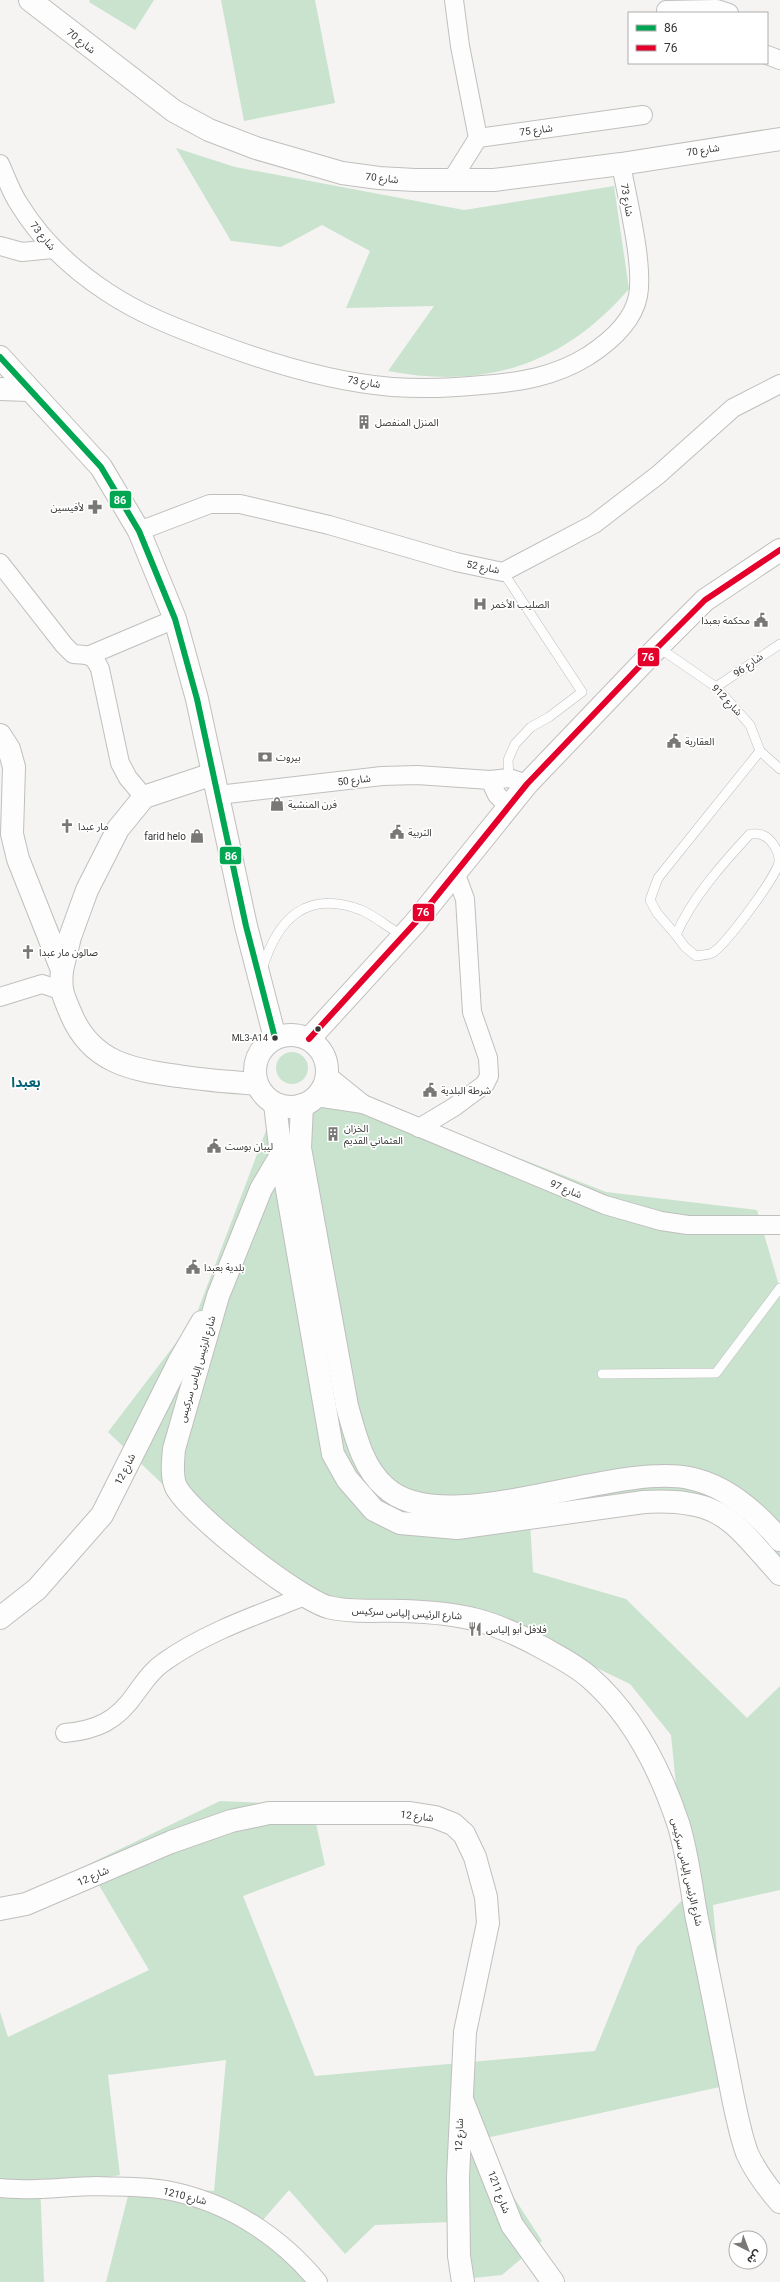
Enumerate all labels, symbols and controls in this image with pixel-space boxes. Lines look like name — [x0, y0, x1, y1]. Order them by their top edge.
legend — [628, 12, 768, 64]
text: 86 — [664, 21, 678, 35]
street label: شارع 70 — [63, 26, 98, 57]
text: 76 — [664, 41, 678, 55]
street label: شارع 75 — [519, 122, 554, 140]
street label: شارع 70 — [686, 142, 721, 160]
street label: شارع 70 — [365, 171, 399, 187]
street label: شارع 73 — [617, 183, 635, 218]
street label: شارع 73 — [27, 220, 58, 254]
street label: شارع 73 — [346, 374, 381, 392]
building icon: المنزل المنفصل — [356, 414, 372, 430]
place label: المنزل المنفصل — [375, 417, 439, 429]
line badge: 86 — [109, 490, 132, 509]
text: 86 — [114, 494, 126, 507]
pharmacy icon: لأفيسين — [87, 499, 103, 515]
place label: لأفيسين — [50, 502, 84, 513]
street label: شارع 52 — [465, 558, 501, 578]
hospital icon: الصليب الأخمر — [472, 596, 488, 612]
place label: الصليب الأخمر — [490, 599, 549, 611]
public building icon: محكمة بعبدا — [753, 612, 769, 628]
place label: محكمة بعبدا — [701, 615, 750, 626]
line badge: 76 — [637, 647, 660, 667]
text: 76 — [642, 651, 654, 664]
street label: شارع 96 — [731, 651, 766, 681]
street label: شارع 912 — [708, 682, 745, 719]
public building icon: العقارية — [666, 733, 682, 749]
place label: العقارية — [685, 736, 714, 748]
bank icon: بيروت — [257, 749, 273, 765]
place label: بيروت — [276, 752, 301, 764]
street label: شارع 50 — [337, 772, 372, 789]
shop icon: فرن المنشية — [269, 796, 285, 812]
place label: فرن المنشية — [288, 799, 338, 811]
church icon: مار عبدا — [59, 818, 75, 834]
place label: مار عبدا — [78, 821, 108, 833]
public building icon: التربية — [389, 824, 405, 840]
place label: التربية — [408, 827, 432, 839]
shop icon: farid helo — [189, 828, 205, 844]
place label: farid helo — [144, 831, 186, 842]
line badge: 86 — [219, 846, 242, 865]
text: 86 — [225, 850, 237, 863]
line badge: 76 — [412, 903, 435, 922]
text: 76 — [417, 906, 429, 919]
church icon: صالون مار عبدا — [20, 944, 36, 960]
place label: صالون مار عبدا — [39, 947, 98, 959]
unlabelled marker — [313, 1024, 323, 1034]
place label: ML3-A14 — [232, 1033, 268, 1043]
marker: ML3-A14 — [270, 1033, 280, 1043]
district label: بعبدا — [11, 1074, 41, 1090]
public building icon: شرطة البلدية — [422, 1082, 438, 1098]
place label: شرطة البلدية — [441, 1085, 491, 1097]
place label: الخزان العثماني القديم — [344, 1123, 403, 1148]
building icon: الخزان العثماني القديم — [325, 1126, 341, 1142]
public building icon: ليبان بوست — [206, 1138, 222, 1154]
place label: ليبان بوست — [225, 1141, 274, 1153]
street label: شارع 97 — [548, 1178, 584, 1202]
public building icon: بلدية بعبدا — [185, 1259, 201, 1275]
place label: بلدية بعبدا — [204, 1262, 245, 1273]
street label: شارع الرئيس إلياس سركيس — [177, 1314, 219, 1424]
street label: شارع 12 — [113, 1452, 139, 1487]
street label: شارع الرئيس إلياس سركيس — [352, 1605, 463, 1623]
restaurant icon: فلافل أبو إلياس — [467, 1621, 483, 1637]
place label: فلافل أبو إلياس — [486, 1623, 547, 1636]
street label: شارع 12 — [400, 1809, 434, 1825]
street label: شارع الرئيس إلياس سركيس — [667, 1817, 705, 1928]
street label: شارع 12 — [76, 1864, 111, 1890]
street label: شارع 12 — [453, 2118, 467, 2152]
street label: شارع 1211 — [484, 2169, 512, 2216]
street label: شارع 1210 — [162, 2185, 208, 2209]
north arrow — [728, 2230, 768, 2270]
text: ش — [744, 2247, 764, 2267]

